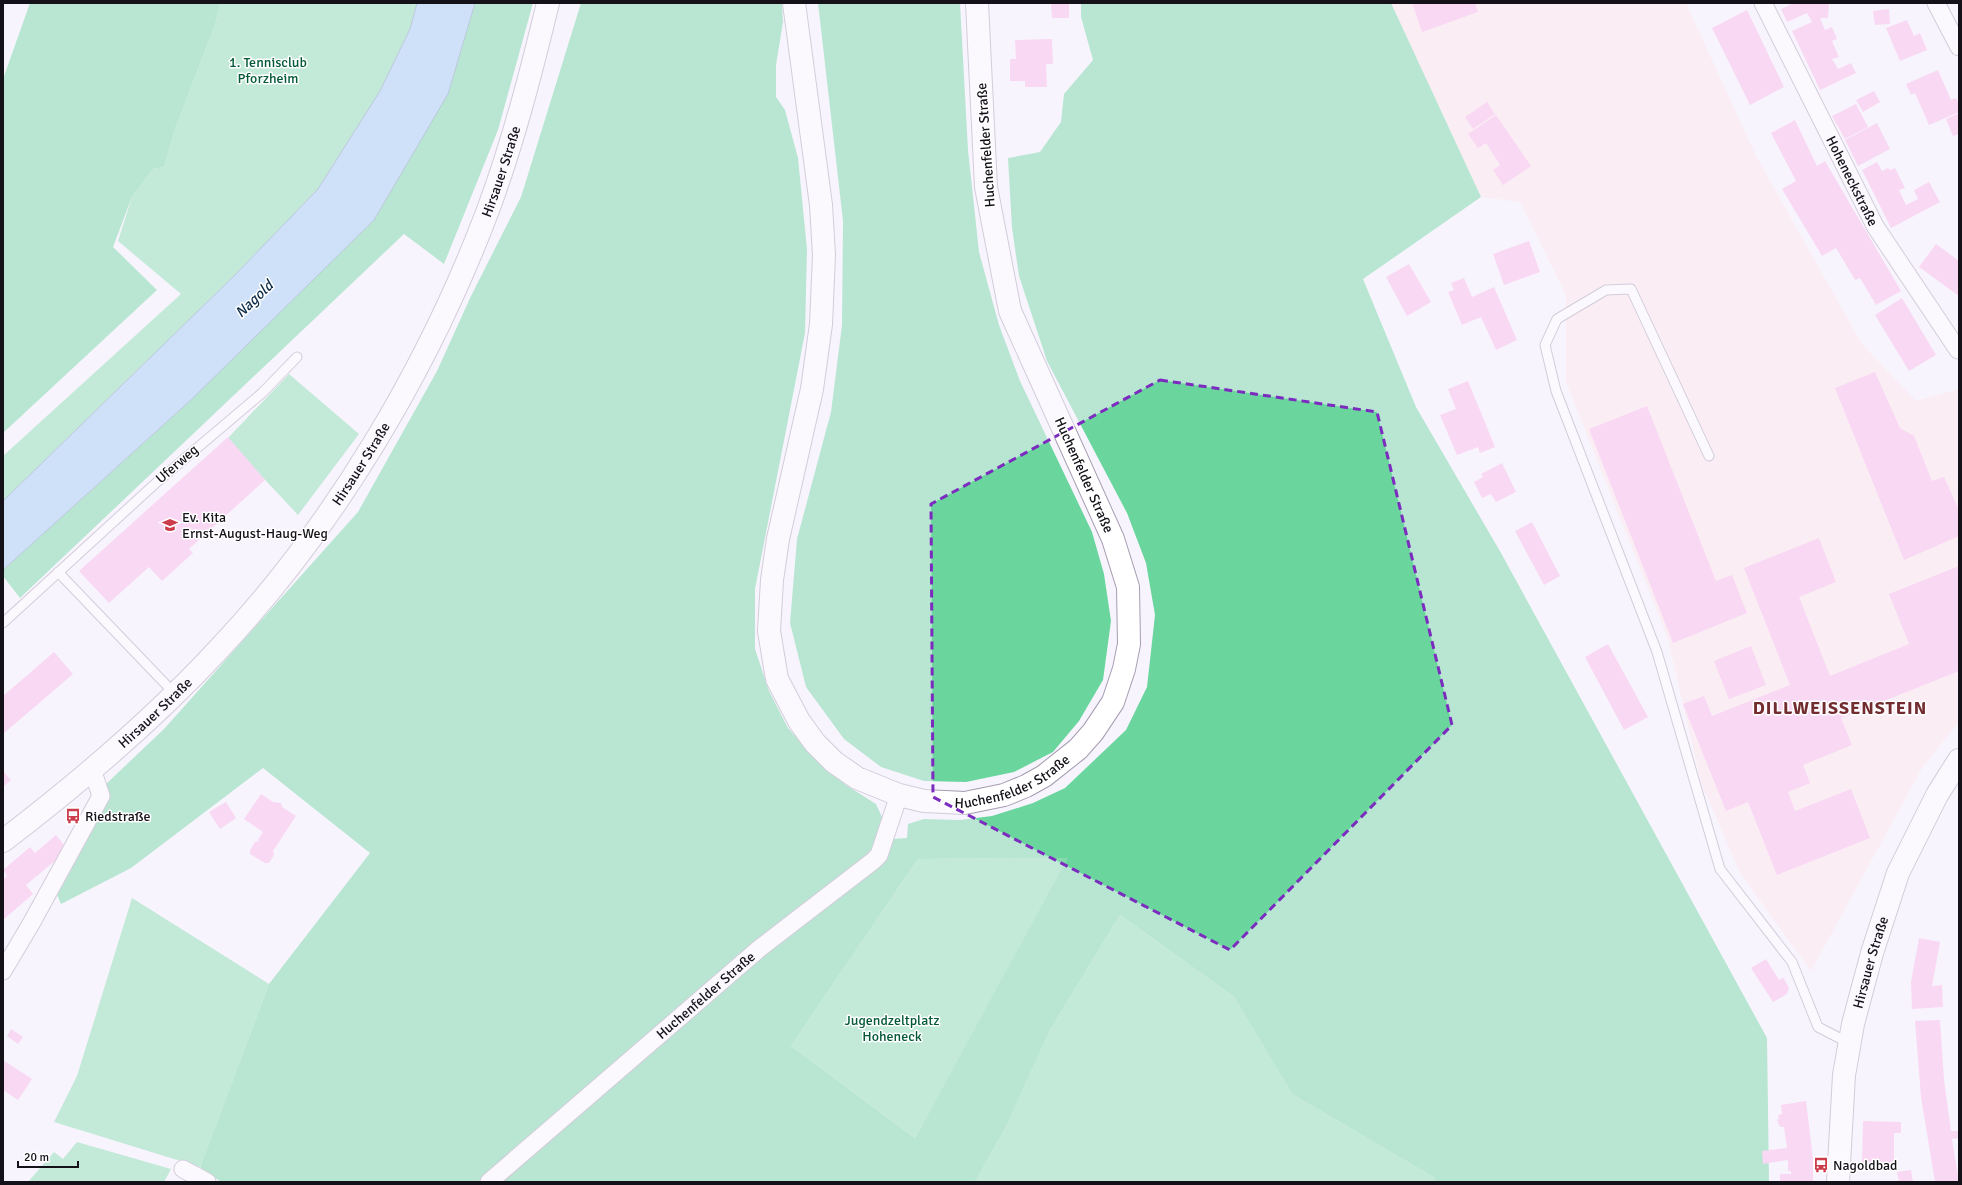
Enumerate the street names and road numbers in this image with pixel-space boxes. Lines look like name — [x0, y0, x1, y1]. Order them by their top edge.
street label: Huchenfelder Straße — [973, 82, 999, 208]
street label: Hirsauer Straße — [478, 124, 524, 220]
street label: Hoheneckstraße — [1823, 133, 1882, 229]
street label: Huchenfelder Straße — [1051, 415, 1117, 535]
street label: Hirsauer Straße — [328, 419, 393, 509]
street label: Uferweg — [152, 441, 202, 487]
street label: Hirsauer Straße — [115, 674, 195, 751]
street label: Huchenfelder Straße — [954, 751, 1073, 812]
street label: Hirsauer Straße — [1849, 914, 1892, 1010]
street label: Huchenfelder Straße — [653, 948, 758, 1042]

